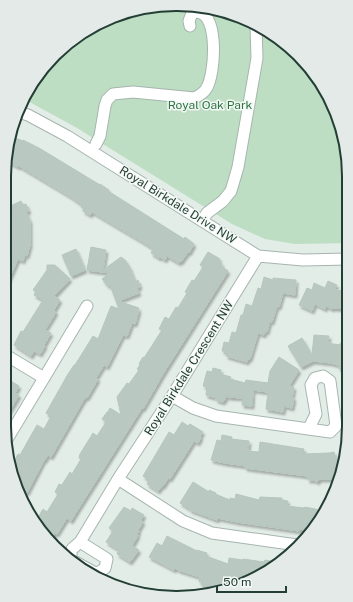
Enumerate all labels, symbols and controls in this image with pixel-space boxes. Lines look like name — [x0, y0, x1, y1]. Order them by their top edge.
park label: Royal Oak Park — [168, 98, 253, 112]
street label: Royal Birkdale Drive NW — [117, 163, 239, 247]
street label: Royal Birkdale Crescent NW — [142, 297, 237, 438]
scale bar — [217, 568, 286, 594]
text: 50 m — [223, 575, 251, 589]

